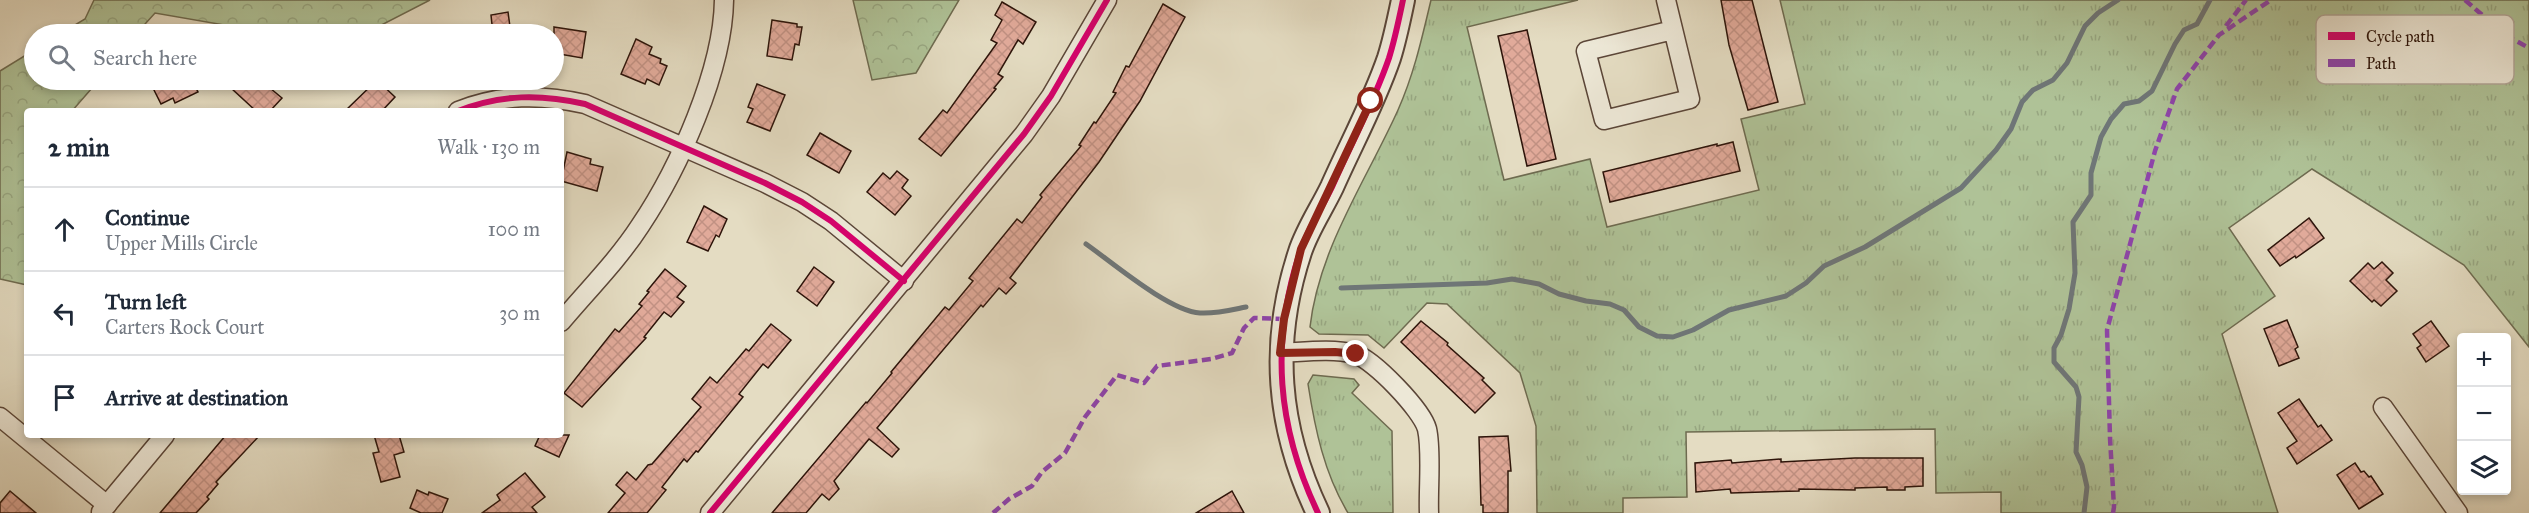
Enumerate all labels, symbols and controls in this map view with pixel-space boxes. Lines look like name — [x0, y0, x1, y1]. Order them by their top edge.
legend — [2316, 15, 2514, 84]
search box — [24, 24, 564, 90]
text: Cycle path — [2366, 27, 2435, 46]
icon: search — [45, 41, 78, 74]
text: Search here — [93, 44, 197, 71]
text: Path — [2366, 54, 2396, 73]
route start — [1357, 87, 1383, 113]
text: 2 min — [48, 131, 109, 163]
text: Walk · 130 m — [437, 135, 540, 159]
text: Continue — [105, 204, 190, 231]
icon: ahead — [48, 213, 81, 246]
text: 100 m — [488, 217, 540, 241]
text: Upper Mills Circle — [105, 231, 258, 255]
text: Turn left — [105, 288, 187, 315]
icon: left — [48, 297, 81, 330]
text: 30 m — [499, 301, 540, 325]
text: Carters Rock Court — [105, 315, 264, 339]
map controls — [2457, 333, 2511, 495]
button: + — [2457, 333, 2511, 387]
route end — [1342, 340, 1368, 366]
icon: arrive — [48, 381, 81, 414]
text: Arrive at destination — [105, 384, 288, 411]
button: − — [2457, 387, 2511, 441]
button: layers — [2457, 441, 2511, 495]

